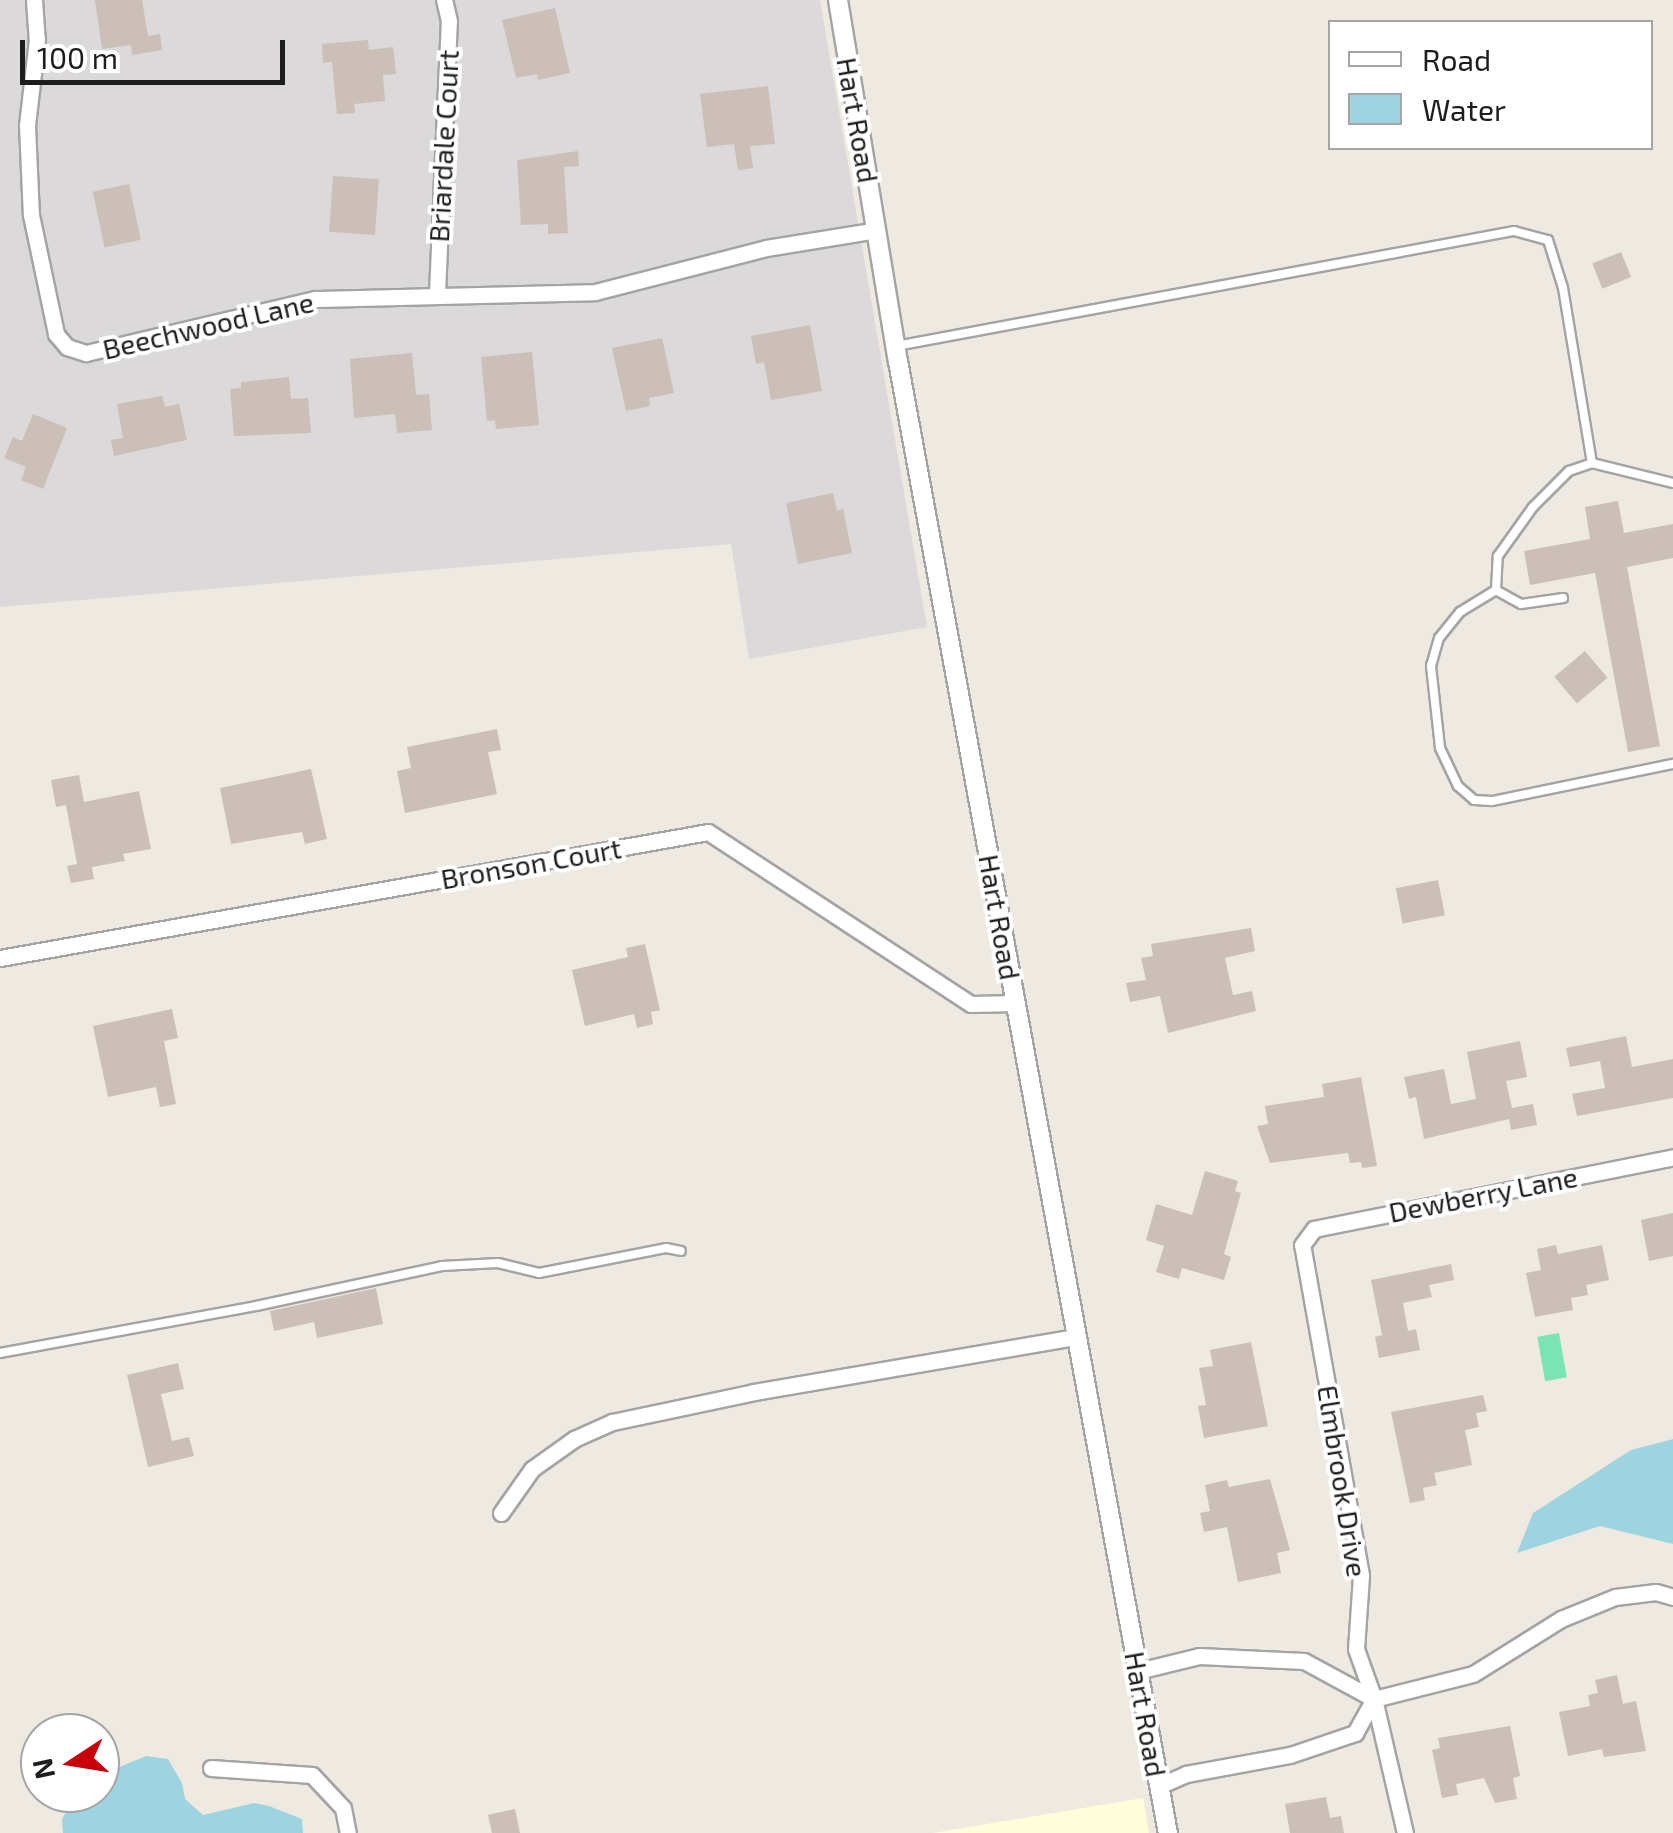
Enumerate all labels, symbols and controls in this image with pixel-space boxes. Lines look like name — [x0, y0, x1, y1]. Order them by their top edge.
scale bar — [25, 20, 290, 82]
legend — [1328, 20, 1653, 150]
text: 100 m — [37, 39, 118, 75]
text: Road — [1422, 41, 1491, 77]
street label: Briardale Court — [421, 49, 465, 243]
street label: Hart Road — [830, 55, 886, 185]
text: Water — [1422, 91, 1506, 127]
street label: Beechwood Lane — [99, 284, 317, 366]
street label: Bronson Court — [438, 831, 624, 895]
street label: Hart Road — [972, 852, 1028, 982]
street label: Dewberry Lane — [1385, 1159, 1581, 1229]
street label: Elmbrook Drive — [1311, 1383, 1375, 1579]
street label: Hart Road — [1118, 1649, 1174, 1779]
north arrow — [20, 1713, 120, 1813]
text: N — [24, 1755, 61, 1782]

